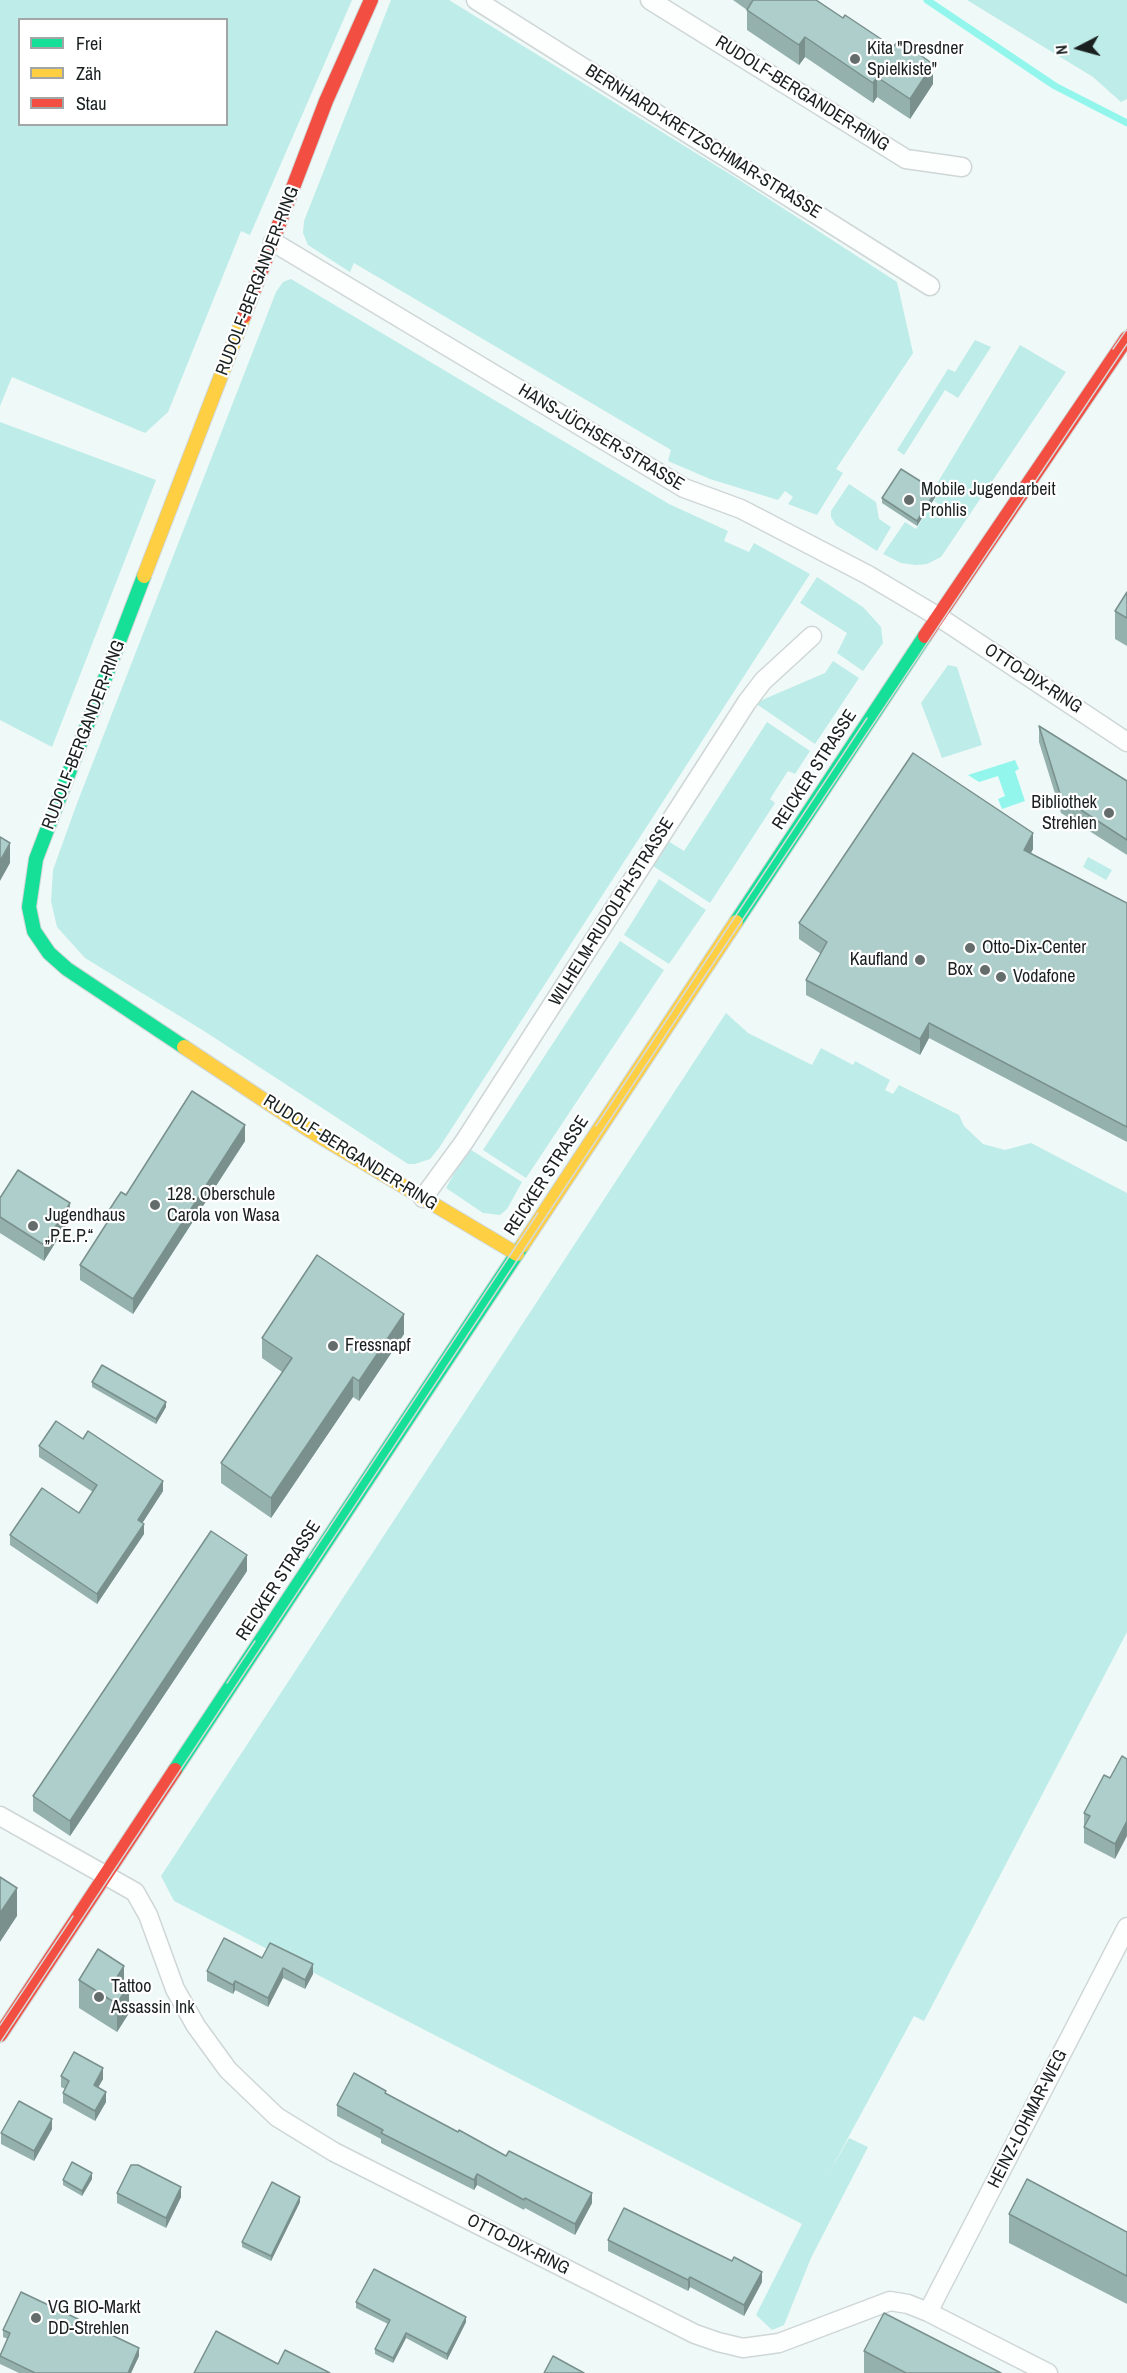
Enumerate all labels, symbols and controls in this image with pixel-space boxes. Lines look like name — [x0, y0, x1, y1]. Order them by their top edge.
legend — [18, 18, 228, 126]
north arrow — [1049, 18, 1109, 78]
text: Frei — [76, 31, 102, 56]
street label: RUDOLF-BERGANDER-RING — [711, 32, 893, 156]
place label: Kita "Dresdner Spielkiste" — [867, 38, 963, 80]
text: N — [1050, 44, 1073, 56]
marker: Kita "Dresdner Spielkiste" — [848, 52, 862, 66]
street label: BERNHARD-KRETZSCHMAR-STRASSE — [581, 60, 825, 224]
text: Zäh — [76, 61, 101, 86]
text: Stau — [76, 91, 106, 116]
street label: RUDOLF-BERGANDER-RING — [212, 183, 304, 379]
street label: HANS-JÜCHSER-STRASSE — [514, 380, 688, 496]
place label: Mobile Jugendarbeit Prohlis — [921, 479, 1056, 522]
marker: Mobile Jugendarbeit Prohlis — [902, 493, 916, 507]
street label: RUDOLF-BERGANDER-RING — [38, 637, 130, 833]
street label: OTTO-DIX-RING — [980, 639, 1086, 719]
street label: REICKER STRASSE — [768, 706, 862, 834]
place label: Bibliothek Strehlen — [1031, 792, 1097, 834]
marker: Bibliothek Strehlen — [1102, 806, 1116, 820]
street label: WILHELM-RUDOLPH-STRASSE — [545, 814, 679, 1010]
place label: Otto-Dix-Center — [982, 937, 1086, 959]
marker: Otto-Dix-Center — [963, 941, 977, 955]
place label: Kaufland — [850, 949, 908, 971]
marker: Kaufland — [913, 953, 927, 967]
place label: Box — [948, 959, 973, 981]
marker: Box — [978, 963, 992, 977]
place label: Vodafone — [1013, 966, 1075, 988]
marker: Vodafone — [994, 970, 1008, 984]
street label: RUDOLF-BERGANDER-RING — [259, 1091, 441, 1215]
street label: REICKER STRASSE — [500, 1112, 594, 1240]
place label: 128. Oberschule Carola von Wasa — [167, 1184, 280, 1226]
marker: 128. Oberschule Carola von Wasa — [148, 1198, 162, 1212]
place label: Jugendhaus „P.E.P.“ — [45, 1205, 125, 1248]
marker: Jugendhaus „P.E.P.“ — [26, 1219, 40, 1233]
place label: Fressnapf — [345, 1335, 411, 1357]
marker: Fressnapf — [326, 1339, 340, 1353]
street label: REICKER STRASSE — [232, 1517, 326, 1645]
place label: Tattoo Assassin Ink — [111, 1976, 195, 2018]
marker: Tattoo Assassin Ink — [92, 1990, 106, 2004]
street label: HEINZ-LOHMAR-WEG — [984, 2046, 1072, 2192]
street label: OTTO-DIX-RING — [463, 2210, 573, 2280]
place label: VG BIO-Markt DD-Strehlen — [48, 2297, 141, 2340]
marker: VG BIO-Markt DD-Strehlen — [29, 2311, 43, 2325]

